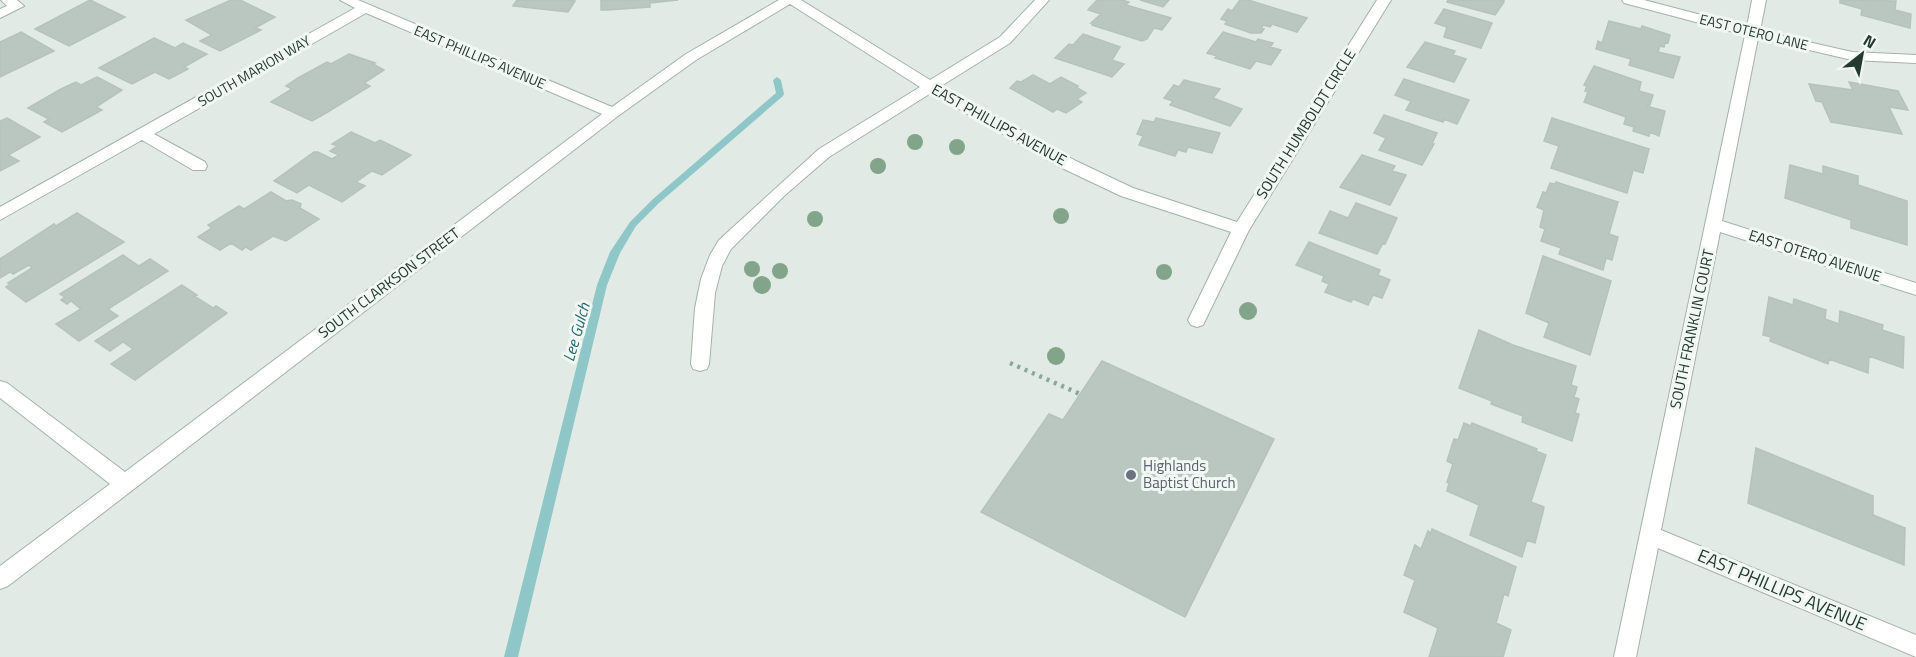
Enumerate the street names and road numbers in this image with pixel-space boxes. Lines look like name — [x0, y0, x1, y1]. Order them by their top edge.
street label: EAST OTERO LANE — [1698, 8, 1811, 55]
street label: EAST PHILLIPS AVENUE — [411, 19, 549, 94]
street label: SOUTH MARION WAY — [194, 29, 314, 111]
street label: SOUTH HUMBOLDT CIRCLE — [1250, 44, 1361, 203]
street label: EAST PHILLIPS AVENUE — [928, 78, 1071, 171]
street label: SOUTH CLARKSON STREET — [313, 222, 464, 344]
street label: EAST OTERO AVENUE — [1746, 223, 1884, 288]
street label: SOUTH FRANKLIN COURT — [1663, 247, 1720, 411]
street label: EAST PHILLIPS AVENUE — [1693, 542, 1871, 637]

